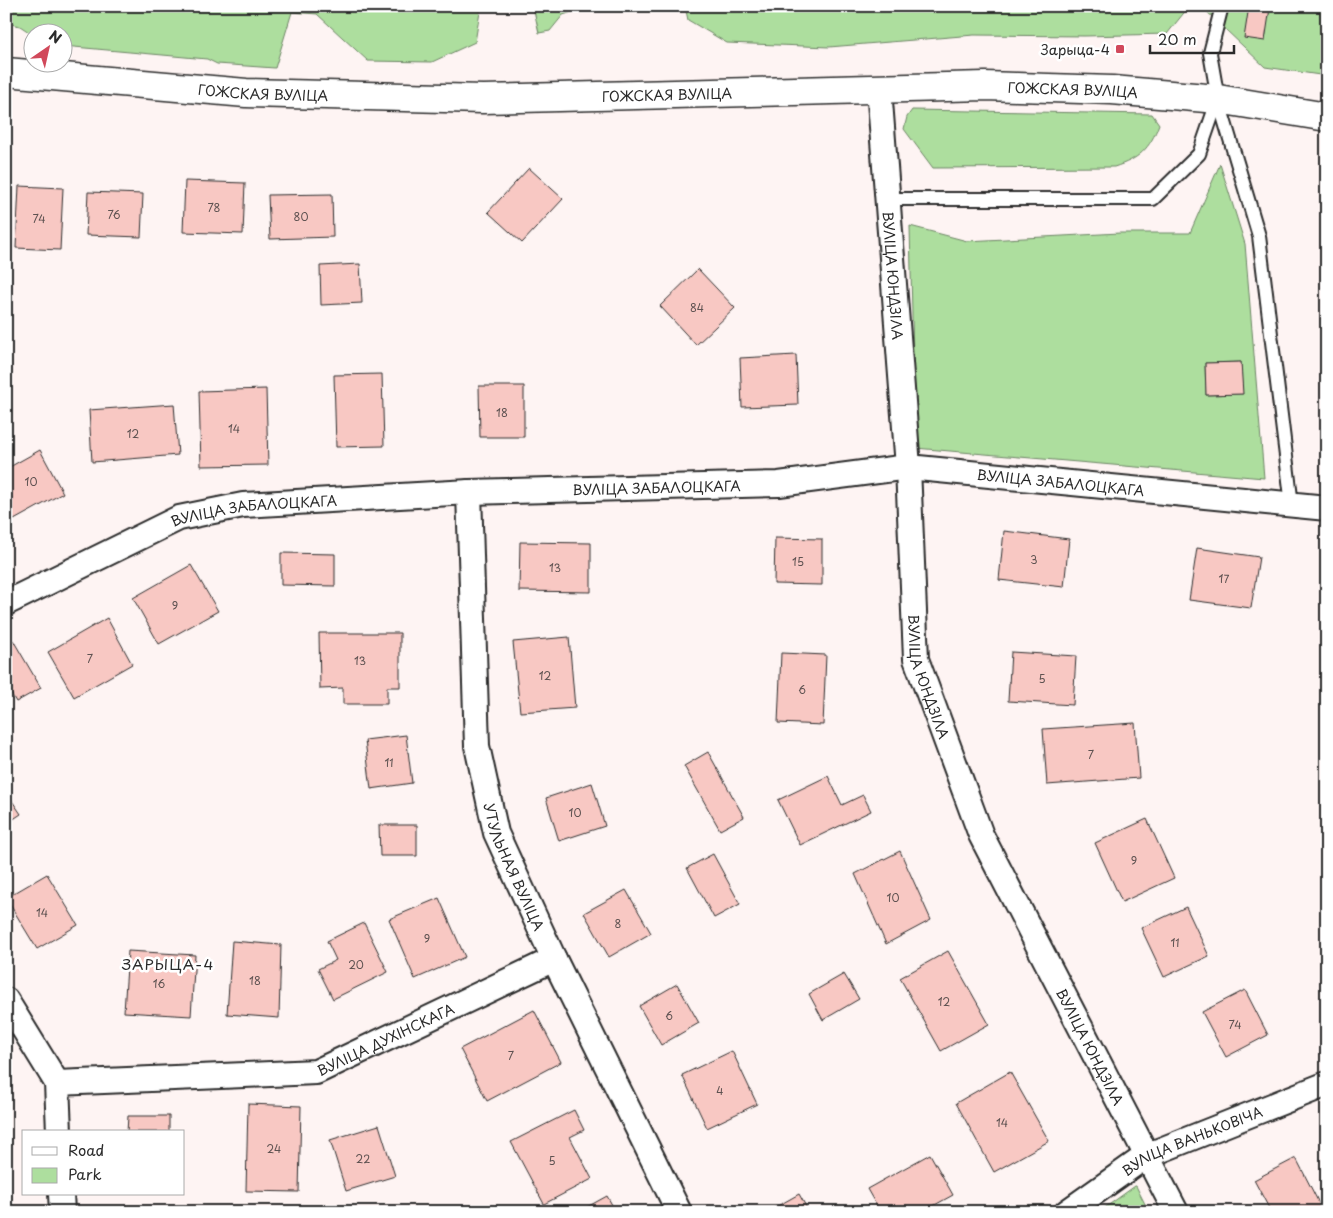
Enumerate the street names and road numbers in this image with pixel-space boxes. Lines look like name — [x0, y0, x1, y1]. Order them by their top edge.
street label: ГОЖСКАЯ ВУЛІЦА — [1007, 76, 1139, 103]
street label: ГОЖСКАЯ ВУЛІЦА — [197, 78, 329, 106]
street label: ГОЖСКАЯ ВУЛІЦА — [602, 82, 733, 106]
street label: ВУЛІЦА ЮНДЗІЛА — [878, 210, 909, 341]
street label: ВУЛІЦА ЗАБАЛОЦКАГА — [976, 463, 1146, 501]
street label: ВУЛІЦА ЗАБАЛОЦКАГА — [572, 474, 741, 500]
street label: ВУЛІЦА ЗАБАЛОЦКАГА — [166, 489, 338, 531]
street label: ВУЛІЦА ЮНДЗІЛА — [904, 614, 955, 742]
street label: УТУЛЬНАЯ ВУЛІЦА — [479, 801, 550, 934]
street label: ВУЛІЦА ЮНДЗІЛА — [1051, 984, 1129, 1109]
street label: ВУЛІЦА ДУХІНСКАГА — [313, 997, 458, 1081]
street label: ВУЛІЦА ВАНЬКОВІЧА — [1117, 1100, 1265, 1181]

